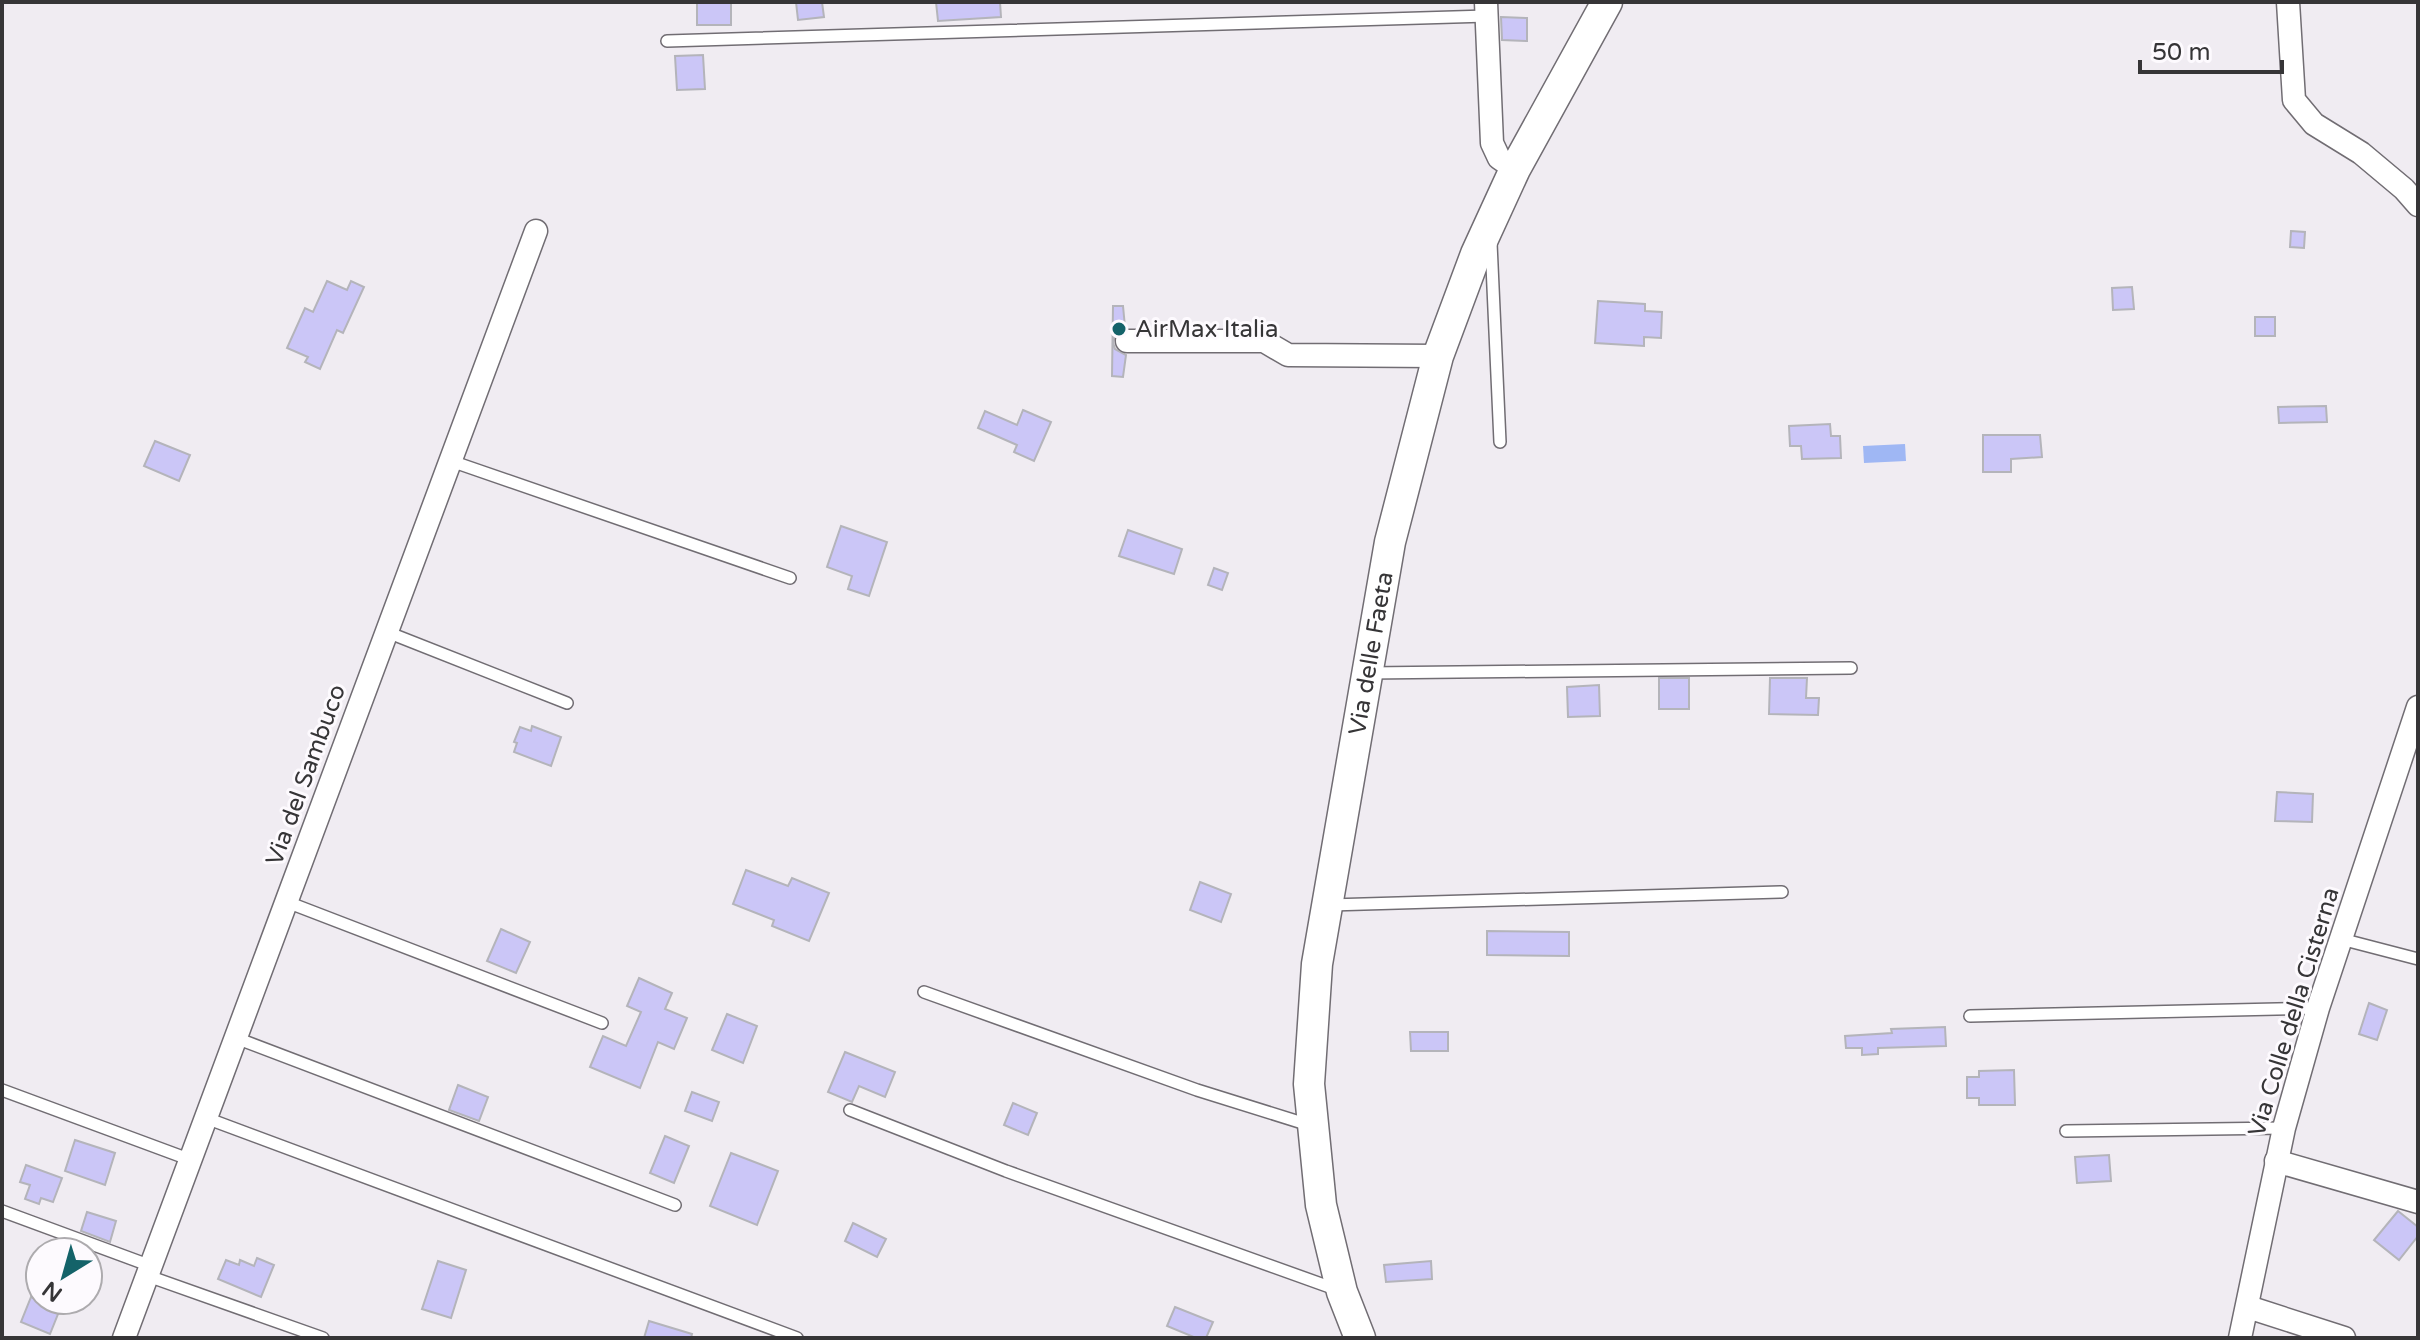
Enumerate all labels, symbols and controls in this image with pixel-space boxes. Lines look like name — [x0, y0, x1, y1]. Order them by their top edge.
scale bar — [2140, 24, 2282, 74]
text: 50 m — [2152, 38, 2210, 67]
place label: AirMax Italia — [1135, 315, 1278, 344]
marker: AirMax Italia — [1110, 320, 1128, 338]
street label: Via delle Faeta — [1342, 569, 1399, 737]
street label: Via del Sambuco — [260, 681, 352, 869]
street label: Via Colle della Cisterna — [2242, 884, 2346, 1140]
north arrow — [24, 1236, 104, 1316]
text: N — [38, 1275, 67, 1307]

